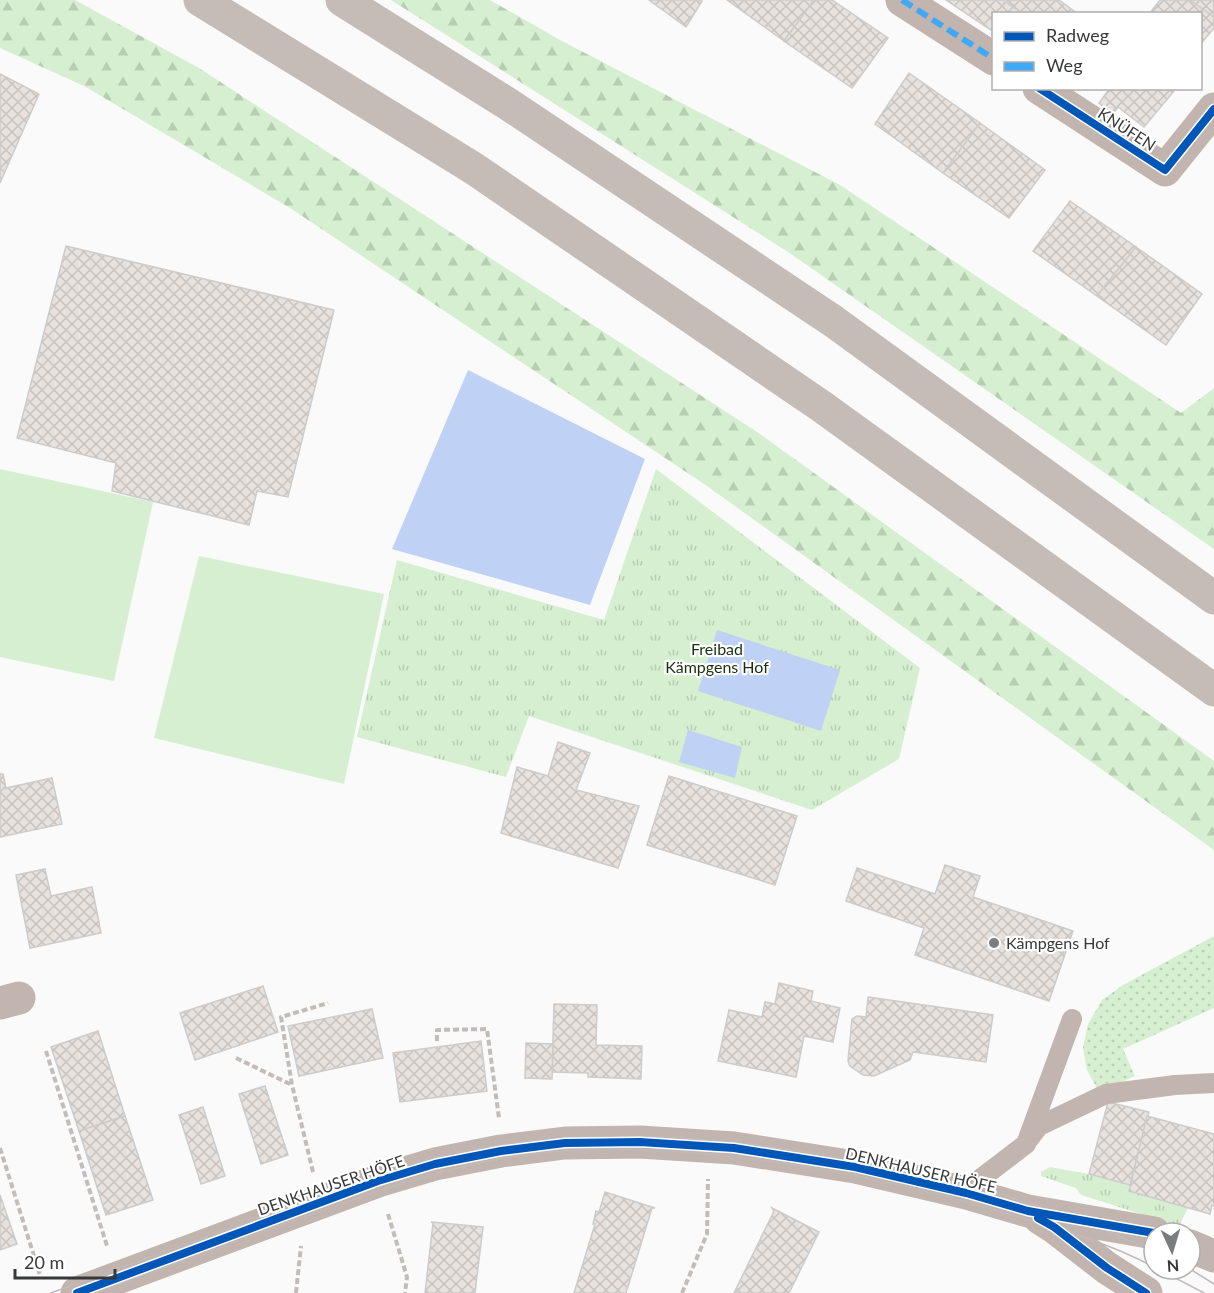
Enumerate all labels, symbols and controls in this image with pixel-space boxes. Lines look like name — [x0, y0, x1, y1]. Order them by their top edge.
legend — [992, 12, 1202, 90]
text: Radweg — [1046, 24, 1109, 46]
text: Weg — [1046, 54, 1083, 76]
street label: KNÜFEN — [1095, 103, 1160, 154]
park label: Freibad Kämpgens Hof — [665, 639, 769, 676]
place label: Kämpgens Hof — [1006, 933, 1110, 952]
marker: Kämpgens Hof — [987, 936, 1001, 950]
street label: DENKHAUSER HÖFE — [844, 1143, 998, 1196]
street label: DENKHAUSER HÖFE — [255, 1150, 407, 1219]
north arrow — [1142, 1221, 1202, 1281]
scale bar — [15, 1242, 116, 1280]
text: 20 m — [24, 1251, 64, 1273]
text: N — [1166, 1257, 1180, 1276]

